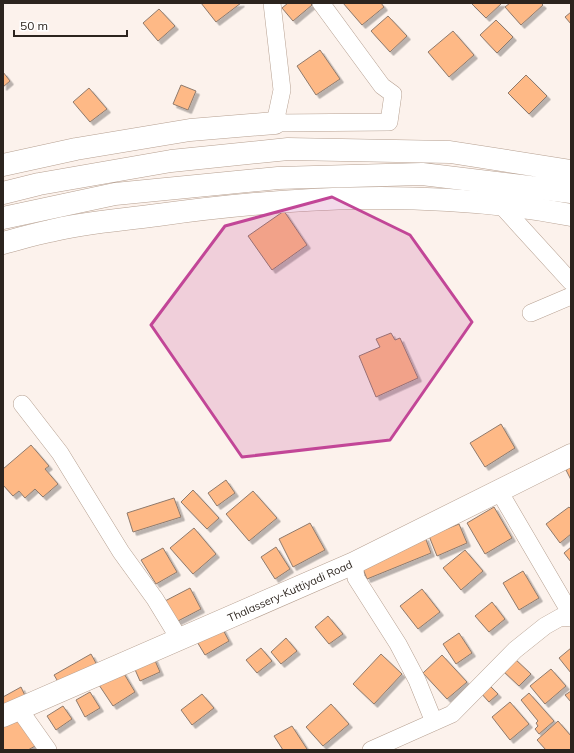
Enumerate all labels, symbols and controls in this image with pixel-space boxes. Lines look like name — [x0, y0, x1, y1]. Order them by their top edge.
scale bar — [14, 12, 127, 38]
text: 50 m — [20, 18, 48, 33]
street label: Thalassery-Kuttiyadi Road — [225, 557, 355, 625]

